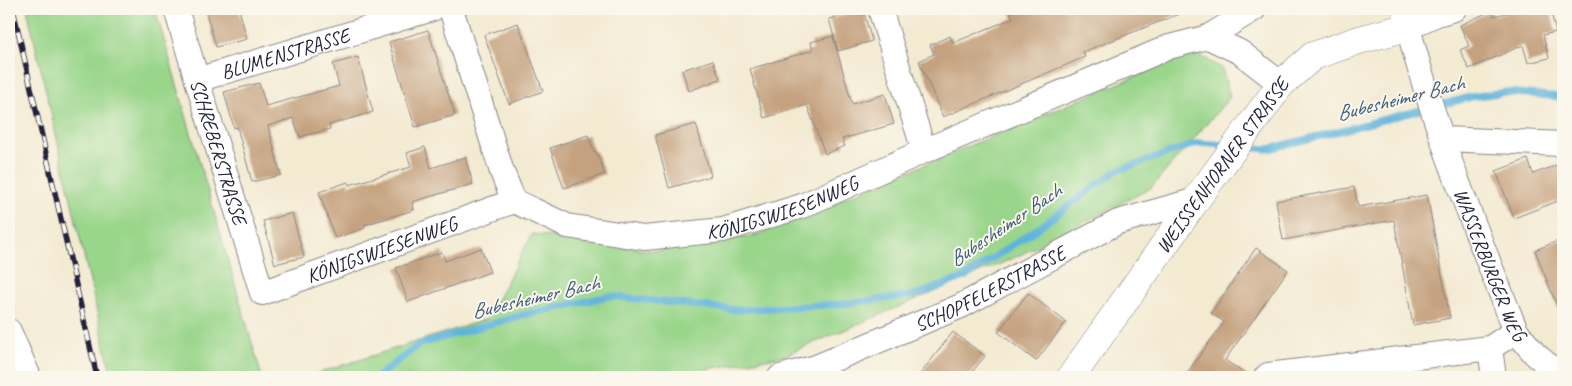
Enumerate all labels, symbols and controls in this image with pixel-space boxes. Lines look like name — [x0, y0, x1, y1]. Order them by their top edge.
street label: BLUMENSTRASSE — [218, 22, 354, 85]
water label: Bubesheimer Bach — [1334, 69, 1469, 126]
street label: WEISSENHORNER STRASSE — [1150, 71, 1295, 258]
street label: SCHREBERSTRASSE — [185, 76, 253, 230]
street label: KÖNIGSWIESENWEG — [706, 169, 863, 244]
water label: Bubesheimer Bach — [944, 177, 1068, 272]
street label: WASSERBURGER WEG — [1449, 185, 1533, 348]
street label: KÖNIGSWIESENWEG — [303, 210, 462, 288]
street label: SCHOPFELERSTRASSE — [910, 239, 1072, 337]
water label: Bubesheimer Bach — [469, 269, 604, 324]

